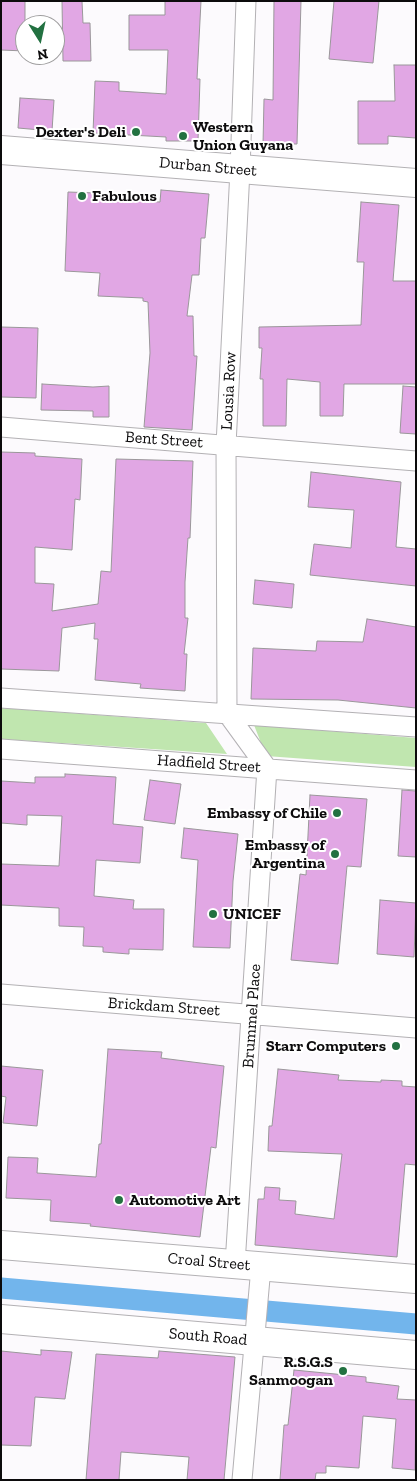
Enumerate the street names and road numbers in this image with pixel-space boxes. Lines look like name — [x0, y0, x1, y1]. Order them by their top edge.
street label: Durban Street — [158, 153, 258, 181]
street label: Lousia Row — [217, 351, 241, 431]
street label: Bent Street — [124, 428, 204, 452]
street label: Hadfield Street — [157, 751, 261, 777]
street label: Brummel Place — [239, 963, 265, 1069]
street label: Brickdam Street — [107, 994, 221, 1020]
street label: Croal Street — [167, 1249, 251, 1275]
street label: South Road — [168, 1324, 248, 1350]

